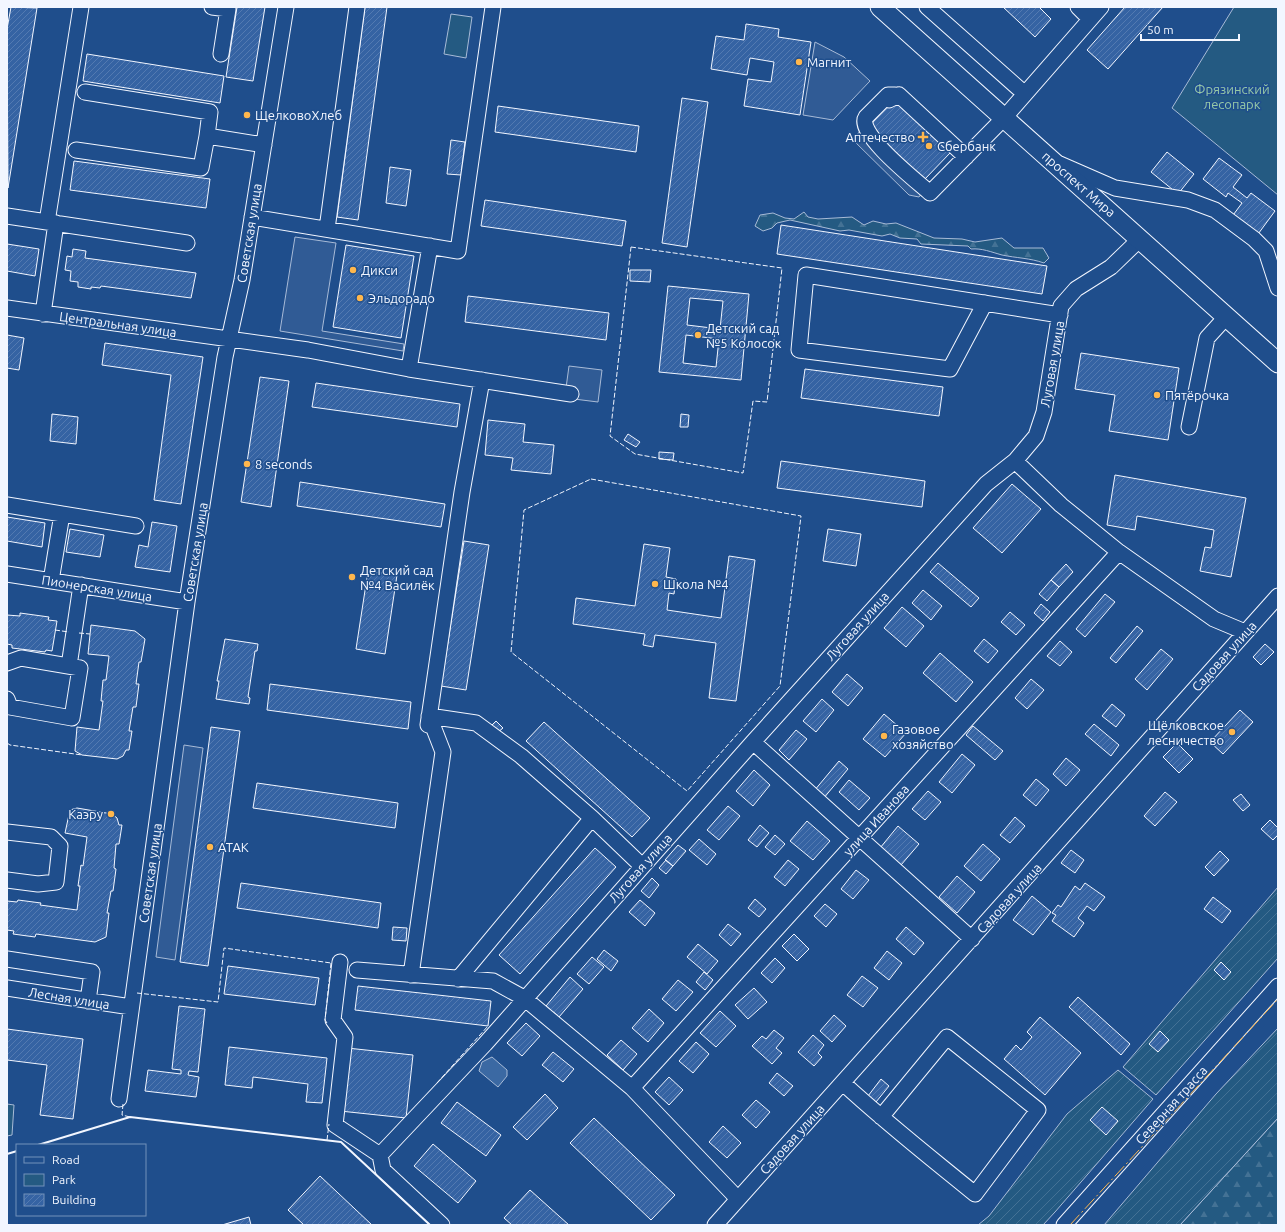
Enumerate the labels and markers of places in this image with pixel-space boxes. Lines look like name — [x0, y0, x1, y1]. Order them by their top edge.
place label: Магнит — [807, 55, 852, 69]
marker: Магнит — [794, 57, 804, 67]
place label: ЩелковоХлеб — [255, 108, 342, 122]
marker: ЩелковоХлеб — [242, 110, 252, 120]
place label: Аптечество — [845, 130, 915, 144]
marker: Аптечество — [918, 132, 928, 142]
place label: Сбербанк — [937, 139, 996, 153]
marker: Сбербанк — [924, 141, 934, 151]
place label: Дикси — [361, 263, 398, 277]
marker: Дикси — [348, 265, 358, 275]
place label: Эльдорадо — [368, 291, 435, 305]
marker: Эльдорадо — [355, 293, 365, 303]
place label: Детский сад №5 Колосок — [706, 321, 782, 350]
marker: Детский сад №5 Колосок — [693, 330, 703, 340]
place label: Пятёрочка — [1165, 388, 1229, 402]
marker: Пятёрочка — [1152, 390, 1162, 400]
place label: 8 seconds — [255, 457, 313, 471]
marker: 8 seconds — [242, 459, 252, 469]
place label: Детский сад №4 Василёк — [360, 563, 435, 592]
marker: Детский сад №4 Василёк — [347, 572, 357, 582]
place label: Школа №4 — [663, 577, 729, 591]
marker: Школа №4 — [650, 579, 660, 589]
place label: Щёлковское лесничество — [1147, 718, 1224, 747]
place label: Газовое хозяйство — [892, 722, 954, 751]
marker: Щёлковское лесничество — [1227, 727, 1237, 737]
marker: Газовое хозяйство — [879, 731, 889, 741]
place label: Каэру — [68, 807, 103, 821]
marker: Каэру — [106, 809, 116, 819]
place label: АТАК — [218, 840, 249, 854]
marker: АТАК — [205, 842, 215, 852]

